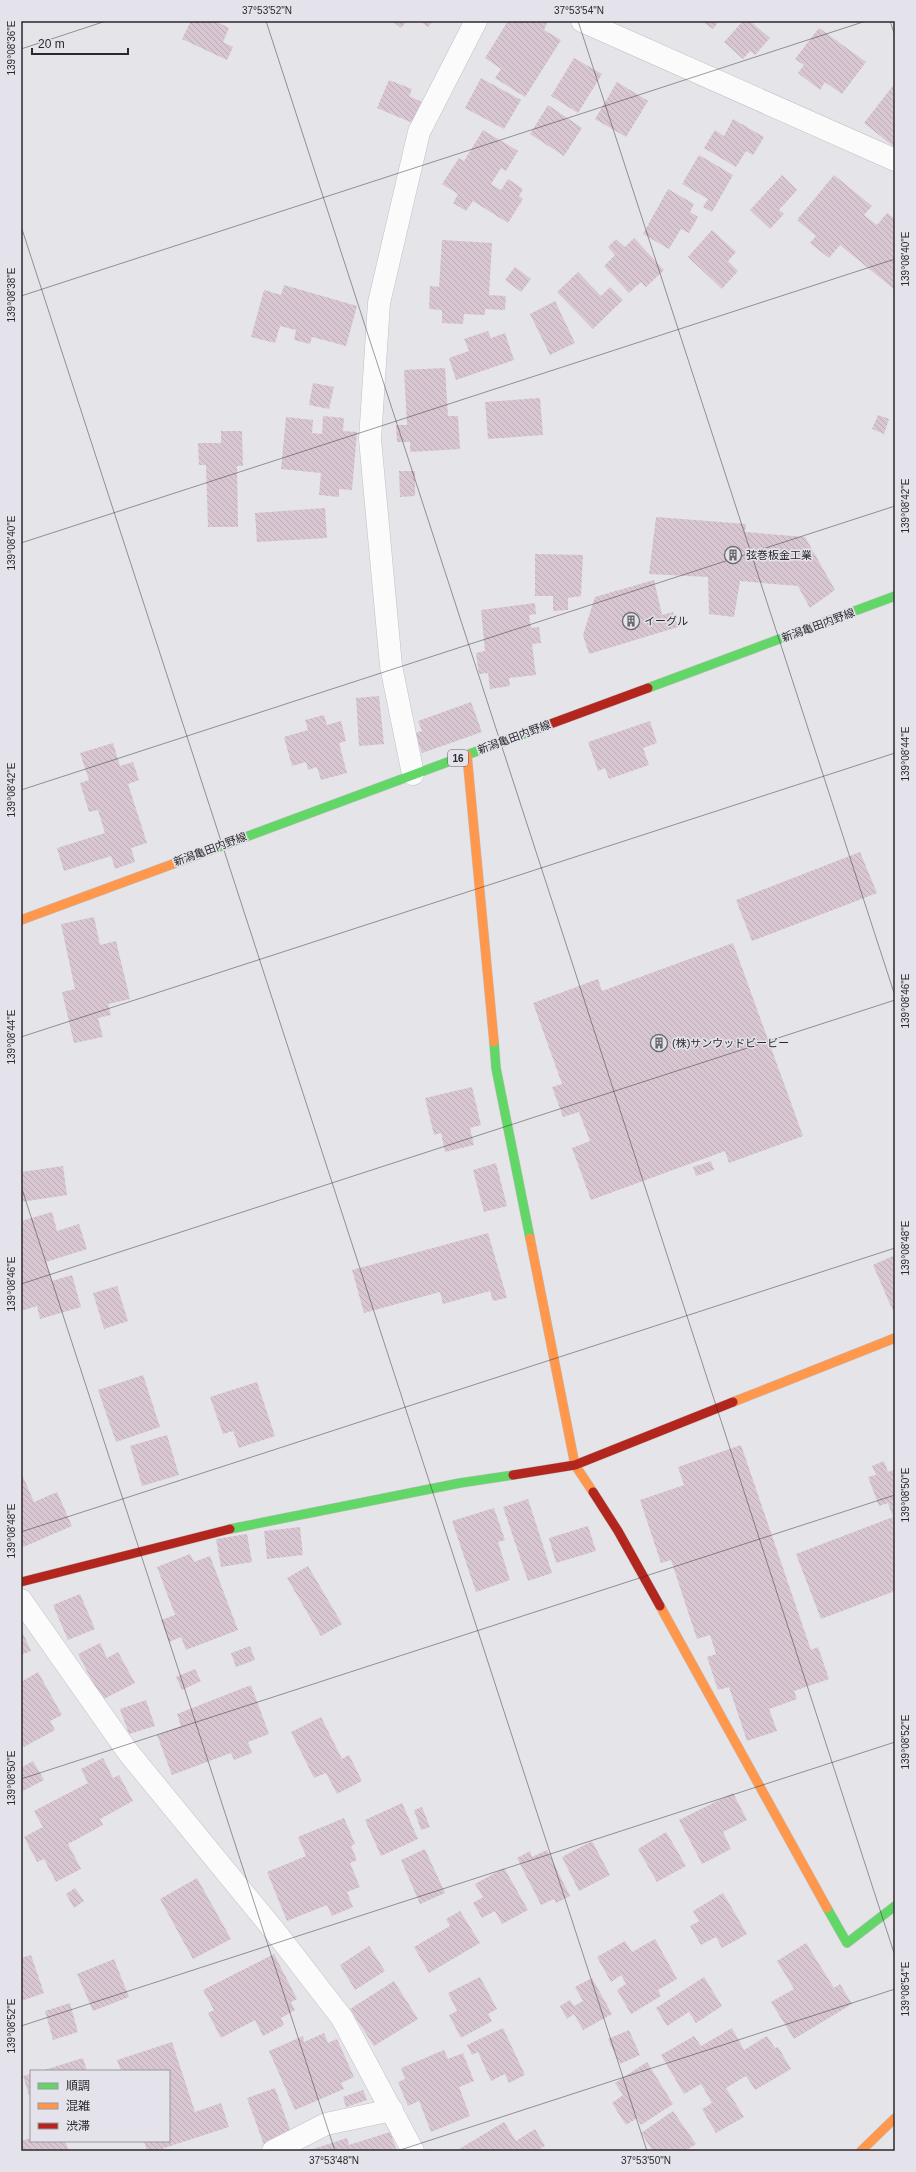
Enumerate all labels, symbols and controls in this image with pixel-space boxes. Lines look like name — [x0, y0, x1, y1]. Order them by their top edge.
text: 37°53'52"N — [242, 5, 292, 16]
text: 37°53'54"N — [554, 5, 604, 16]
text: 139°08'36"E — [6, 20, 17, 76]
scale bar — [32, 30, 128, 56]
text: 20 m — [38, 37, 65, 51]
text: 139°08'40"E — [900, 231, 911, 287]
text: 139°08'38"E — [6, 267, 17, 323]
text: 139°08'42"E — [900, 478, 911, 534]
text: 139°08'40"E — [6, 515, 17, 571]
building icon: 弦巻板金工業 — [723, 545, 743, 565]
place label: 弦巻板金工業 — [746, 549, 812, 561]
street label: 新潟亀田内野線 — [780, 606, 856, 644]
building icon: イーグル — [621, 611, 641, 631]
place label: イーグル — [644, 615, 688, 627]
street label: 新潟亀田内野線 — [476, 718, 552, 756]
text: 139°08'44"E — [900, 726, 911, 782]
road number: 16 — [448, 750, 468, 766]
text: 139°08'42"E — [6, 762, 17, 818]
street label: 新潟亀田内野線 — [172, 830, 248, 868]
text: 139°08'46"E — [900, 973, 911, 1029]
text: 139°08'44"E — [6, 1009, 17, 1065]
building icon: (株)サンウッドビービー — [649, 1033, 669, 1053]
place label: (株)サンウッドビービー — [672, 1037, 789, 1049]
text: 139°08'48"E — [900, 1220, 911, 1276]
text: 139°08'46"E — [6, 1256, 17, 1312]
text: 139°08'50"E — [900, 1467, 911, 1523]
text: 139°08'48"E — [6, 1503, 17, 1559]
text: 139°08'52"E — [900, 1714, 911, 1770]
text: 139°08'50"E — [6, 1750, 17, 1806]
text: 139°08'54"E — [900, 1961, 911, 2017]
text: 139°08'52"E — [6, 1998, 17, 2054]
legend — [30, 2070, 170, 2142]
text: 順調 — [66, 2079, 90, 2093]
text: 混雑 — [66, 2099, 90, 2113]
text: 渋滞 — [66, 2119, 90, 2133]
text: 37°53'48"N — [309, 2155, 359, 2166]
text: 37°53'50"N — [621, 2155, 671, 2166]

